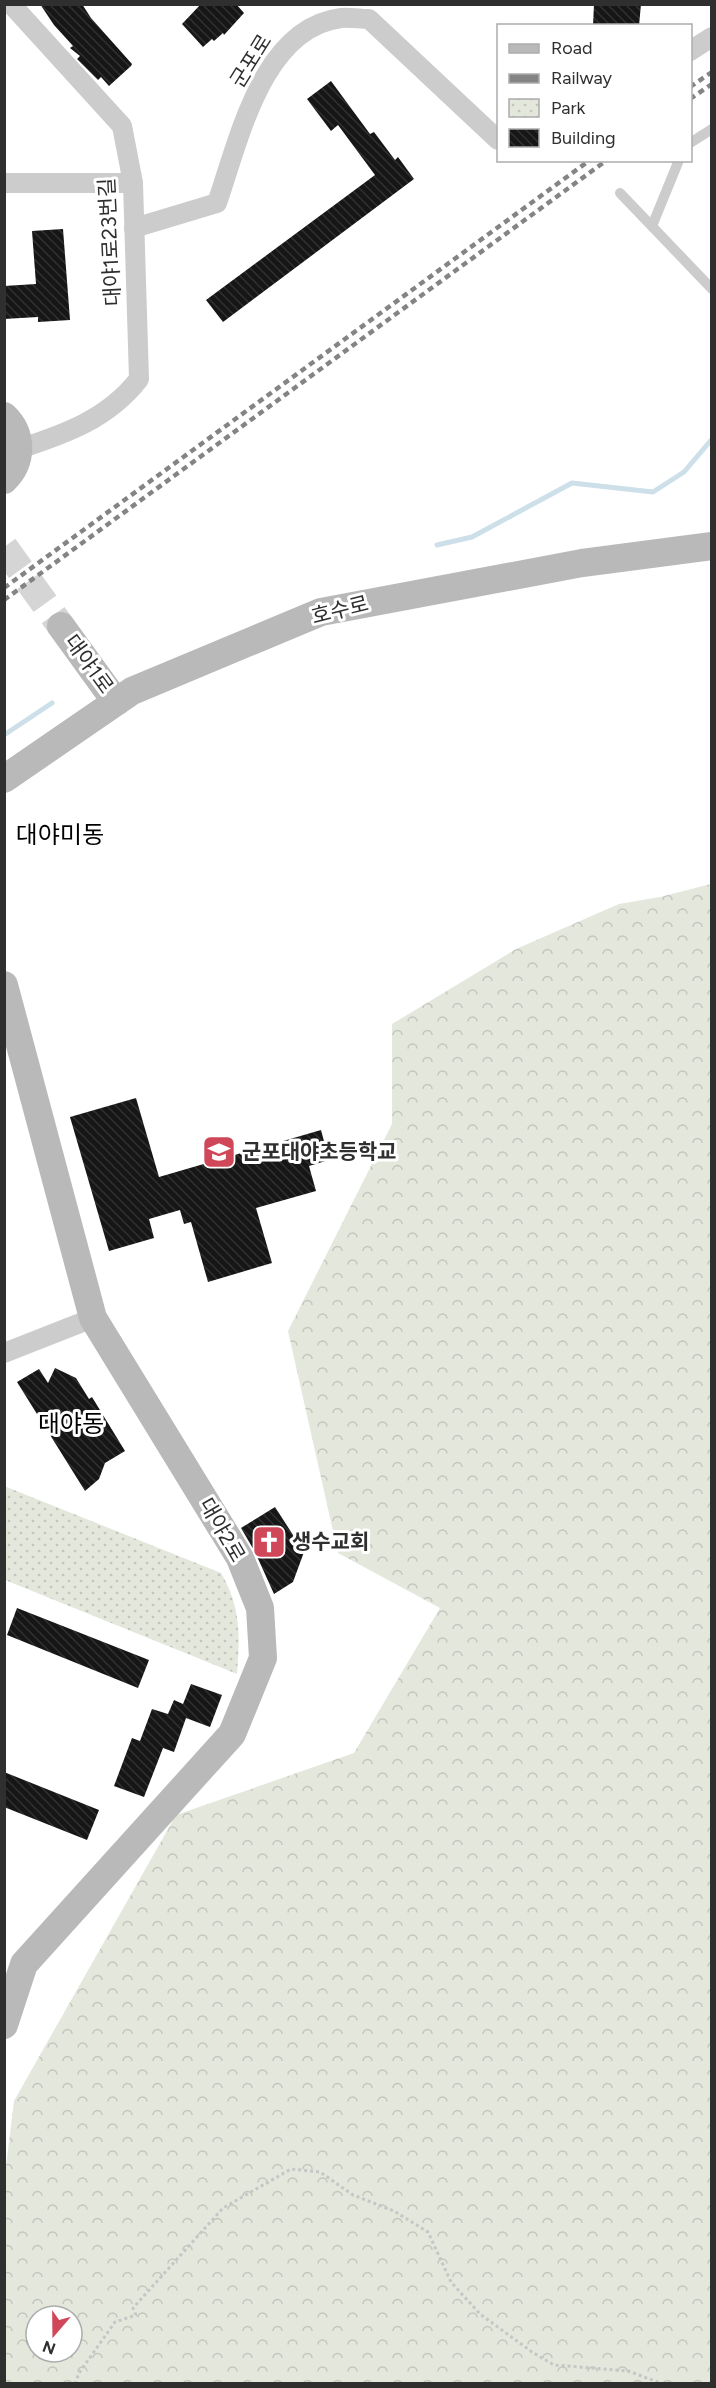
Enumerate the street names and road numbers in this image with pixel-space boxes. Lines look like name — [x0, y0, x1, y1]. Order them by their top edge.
street label: 군포로 — [225, 30, 277, 92]
street label: 대야1로23번길 — [94, 177, 125, 307]
street label: 호수로 — [309, 590, 371, 629]
street label: 대야1로 — [60, 629, 119, 698]
street label: 대야2로 — [194, 1493, 251, 1566]

